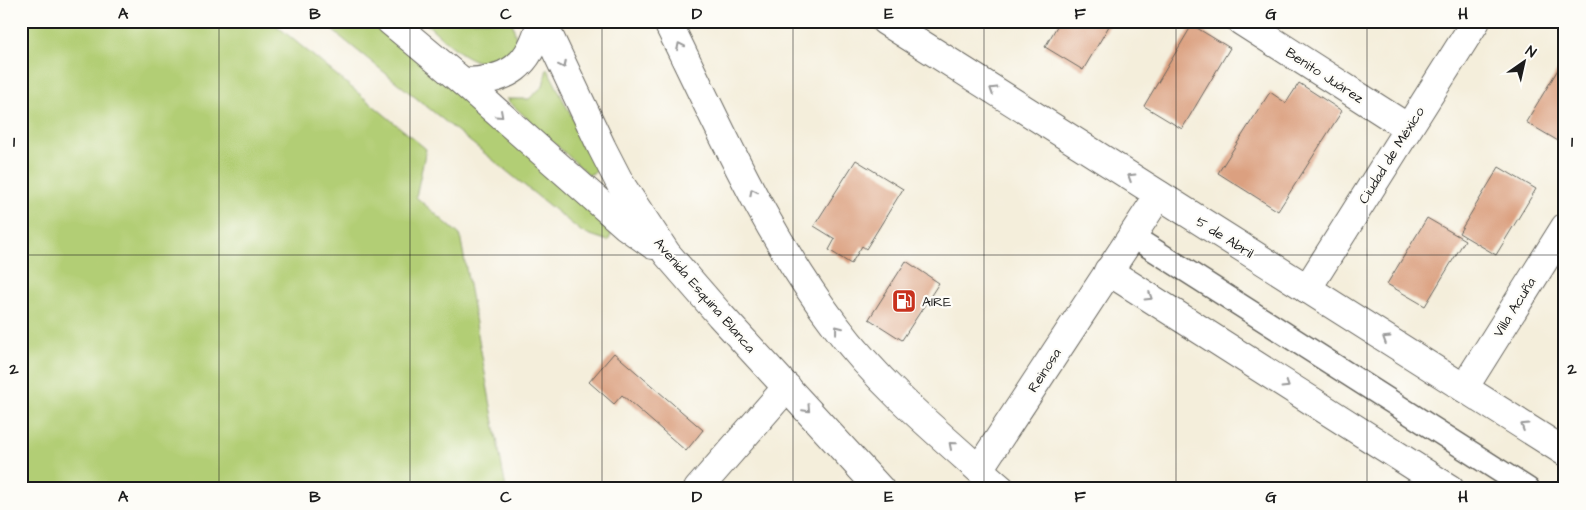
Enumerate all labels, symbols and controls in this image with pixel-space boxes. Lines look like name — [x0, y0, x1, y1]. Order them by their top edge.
text: A — [118, 3, 129, 25]
text: B — [309, 3, 321, 25]
text: C — [500, 3, 512, 25]
text: D — [692, 3, 703, 25]
text: E — [884, 3, 894, 25]
text: F — [1074, 3, 1086, 25]
text: G — [1265, 3, 1277, 25]
text: H — [1458, 3, 1468, 25]
north arrow — [1498, 38, 1548, 88]
text: N — [1521, 41, 1540, 63]
one-way arrow — [676, 42, 686, 51]
street label: Benito Juárez — [1281, 43, 1368, 109]
one-way arrow — [557, 60, 567, 69]
one-way arrow — [990, 87, 999, 97]
street label: Ciudad de México — [1354, 103, 1430, 208]
one-way arrow — [494, 109, 503, 118]
text: 1 — [13, 131, 16, 153]
text: 1 — [1571, 131, 1574, 153]
one-way arrow — [1127, 174, 1136, 183]
one-way arrow — [749, 188, 759, 197]
street label: 5 de Abril — [1192, 212, 1257, 263]
street label: Avenida Esquina Blanca — [649, 234, 760, 358]
street label: Villa Acuña — [1489, 274, 1541, 341]
fuel station icon: AIRE — [891, 288, 917, 314]
one-way arrow — [1144, 291, 1153, 301]
place label: AIRE — [922, 292, 952, 312]
one-way arrow — [836, 326, 844, 335]
one-way arrow — [1383, 336, 1392, 345]
street label: Reinosa — [1023, 345, 1066, 396]
text: 2 — [8, 358, 19, 380]
text: 2 — [1566, 358, 1577, 380]
one-way arrow — [1281, 378, 1290, 388]
one-way arrow — [801, 403, 810, 412]
one-way arrow — [1520, 423, 1529, 432]
one-way arrow — [948, 442, 957, 451]
text: A — [118, 486, 129, 508]
text: B — [309, 486, 321, 508]
text: C — [500, 486, 512, 508]
text: D — [692, 486, 703, 508]
text: E — [884, 486, 894, 508]
text: F — [1074, 486, 1086, 508]
text: G — [1265, 486, 1277, 508]
text: H — [1458, 486, 1468, 508]

